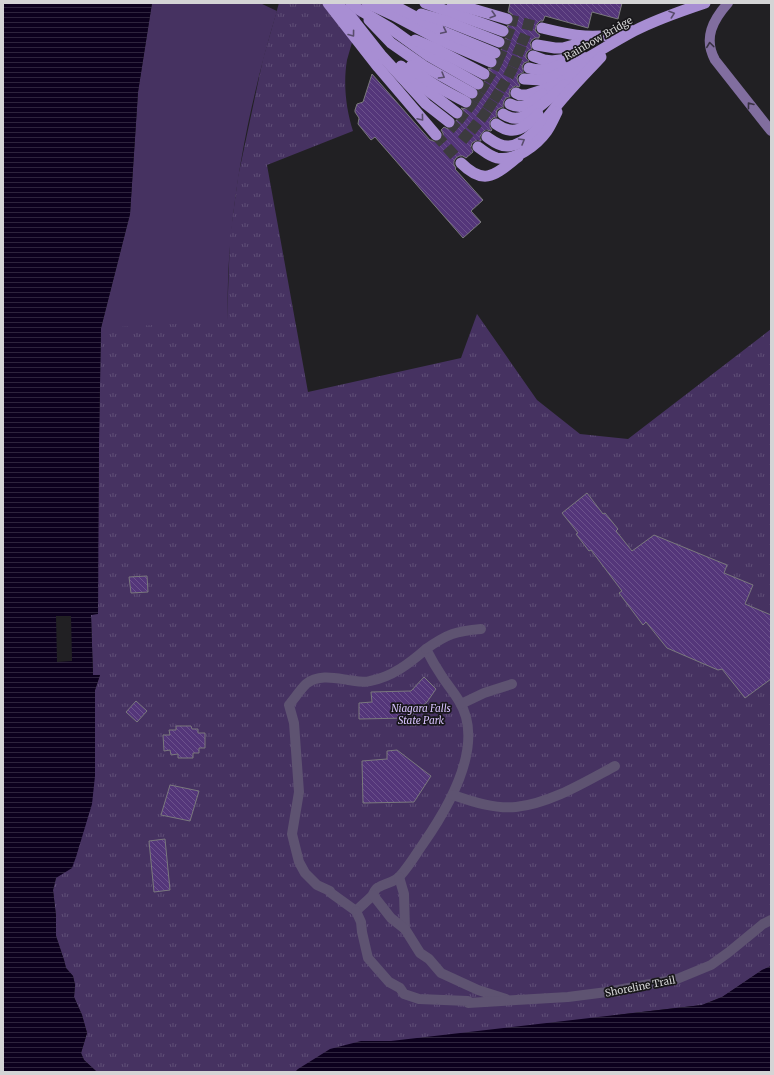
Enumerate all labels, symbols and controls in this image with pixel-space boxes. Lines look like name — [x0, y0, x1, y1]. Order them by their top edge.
one-way arrow — [489, 10, 496, 19]
one-way arrow — [669, 10, 676, 18]
street label: Rainbow Bridge — [562, 14, 635, 63]
one-way arrow — [439, 26, 447, 34]
one-way arrow — [347, 29, 354, 36]
one-way arrow — [706, 42, 715, 48]
one-way arrow — [438, 72, 445, 79]
one-way arrow — [748, 102, 755, 109]
one-way arrow — [416, 113, 423, 121]
one-way arrow — [518, 139, 525, 146]
park label: Niagara Falls State Park — [391, 702, 451, 727]
street label: Shoreline Trail — [604, 973, 676, 1000]

